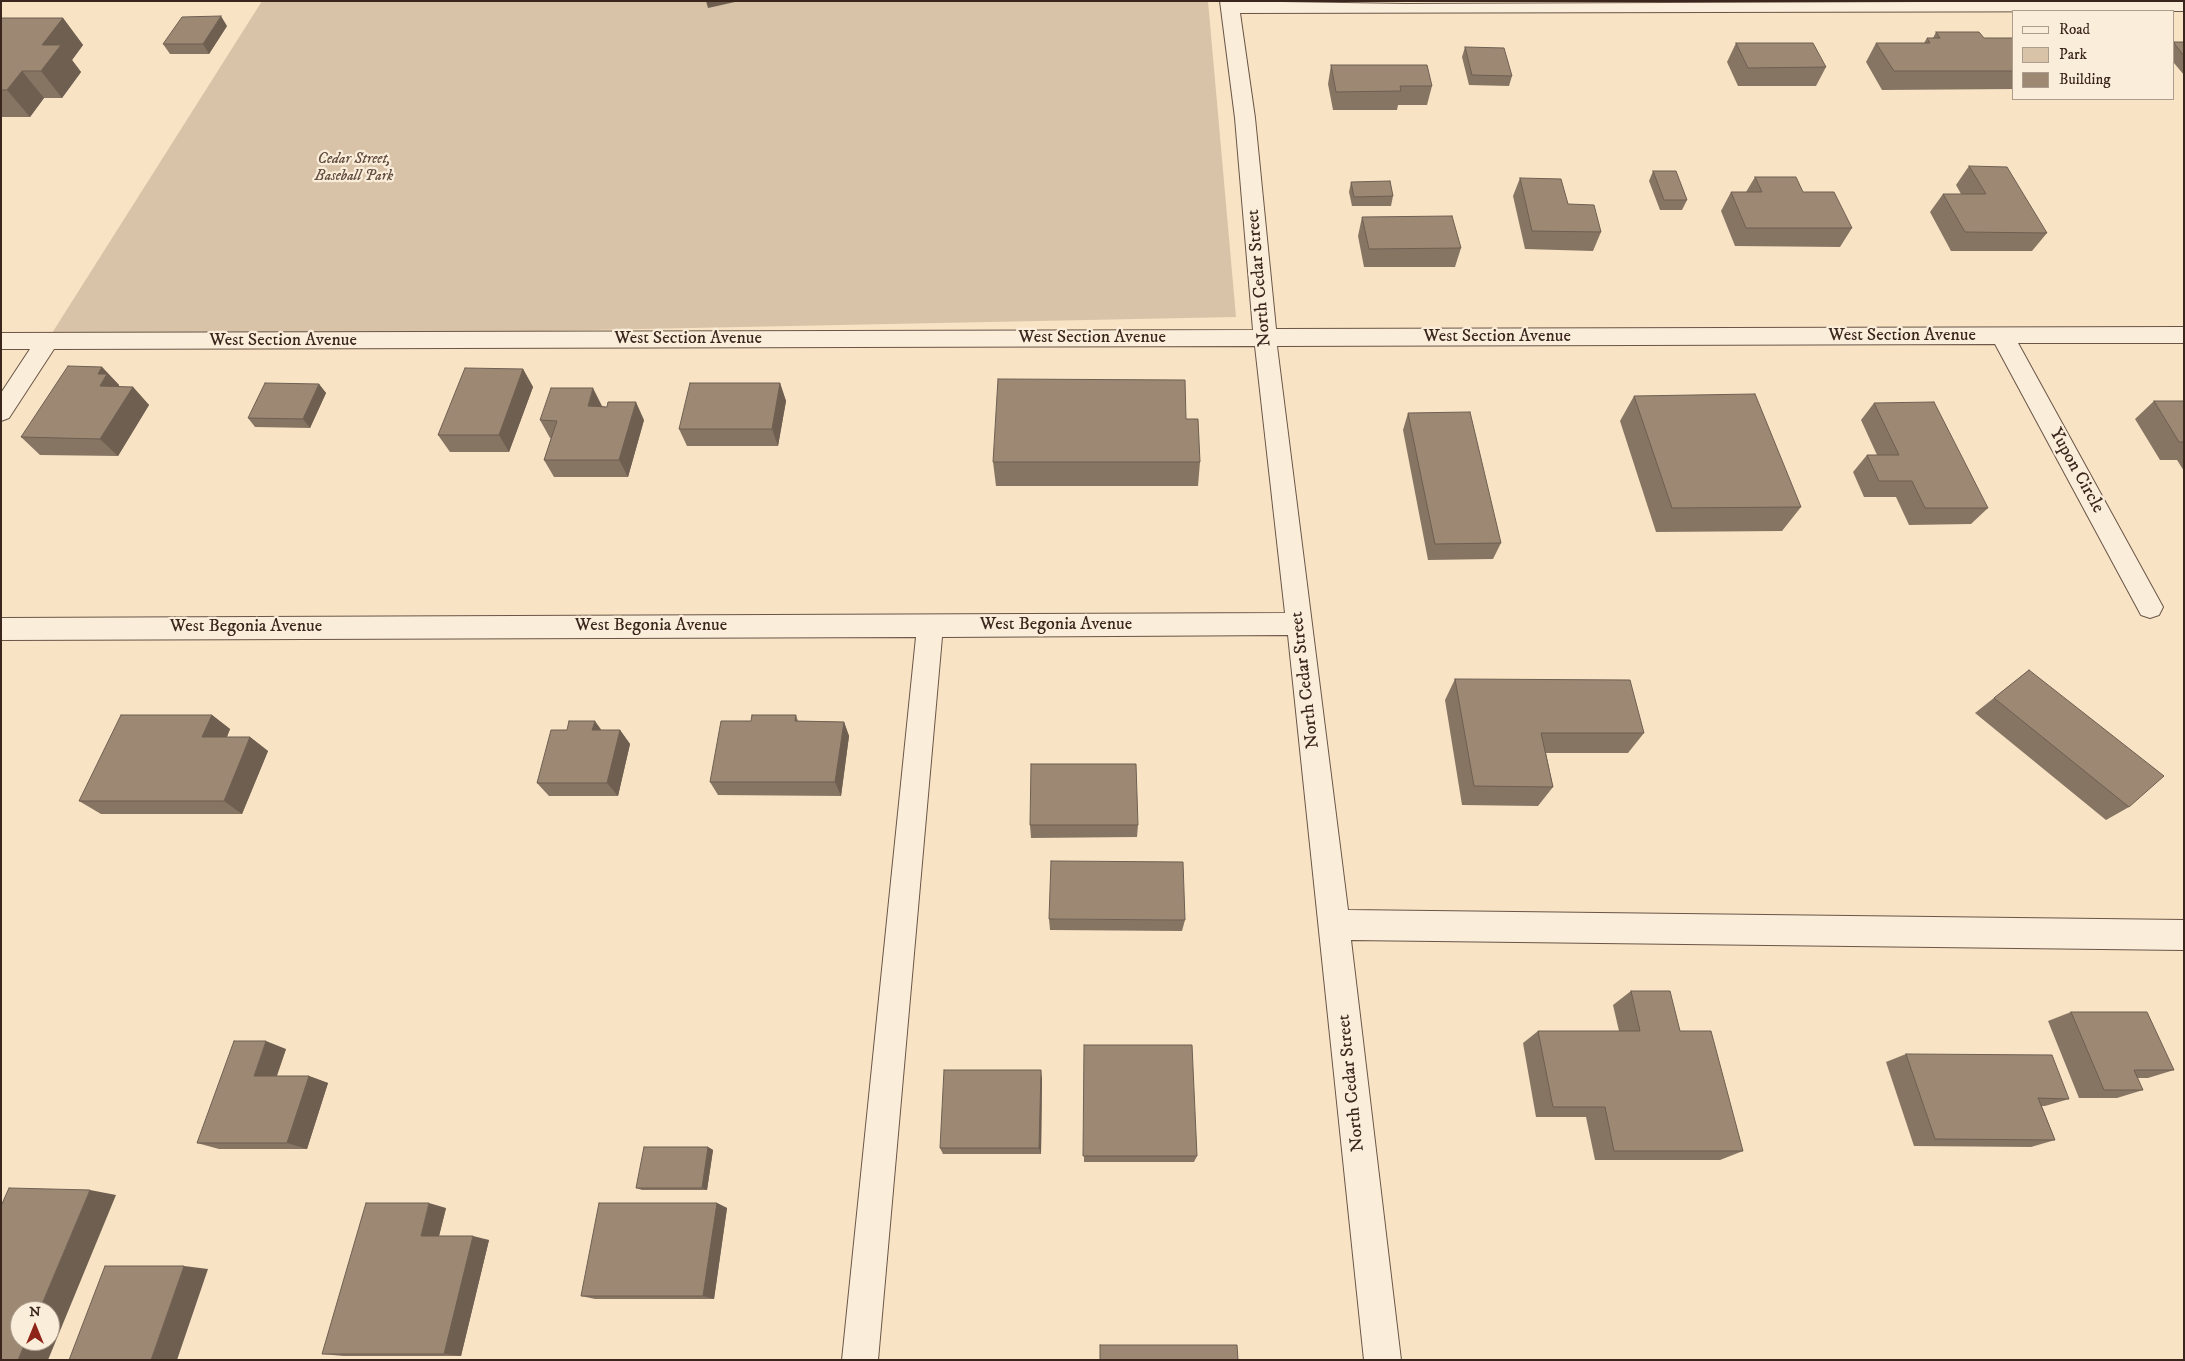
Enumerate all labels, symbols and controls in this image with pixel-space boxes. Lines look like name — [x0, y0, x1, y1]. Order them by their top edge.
legend — [2012, 10, 2175, 100]
text: Road — [2059, 20, 2090, 39]
text: Park — [2059, 45, 2087, 64]
text: Building — [2059, 70, 2111, 89]
park label: Cedar Street, Baseball Park — [315, 151, 393, 186]
street label: North Cedar Street — [1243, 208, 1277, 348]
street label: West Section Avenue — [1828, 325, 1976, 347]
street label: West Section Avenue — [1423, 326, 1571, 348]
street label: West Section Avenue — [1018, 327, 1166, 349]
street label: West Section Avenue — [614, 328, 762, 350]
street label: West Section Avenue — [209, 330, 357, 352]
street label: Yupon Circle — [2044, 425, 2108, 517]
street label: North Cedar Street — [1287, 610, 1325, 750]
street label: West Begonia Avenue — [980, 614, 1132, 636]
street label: West Begonia Avenue — [575, 615, 727, 637]
street label: West Begonia Avenue — [170, 616, 322, 638]
street label: North Cedar Street — [1334, 1013, 1370, 1153]
north arrow — [10, 1301, 60, 1351]
text: N — [29, 1303, 41, 1321]

